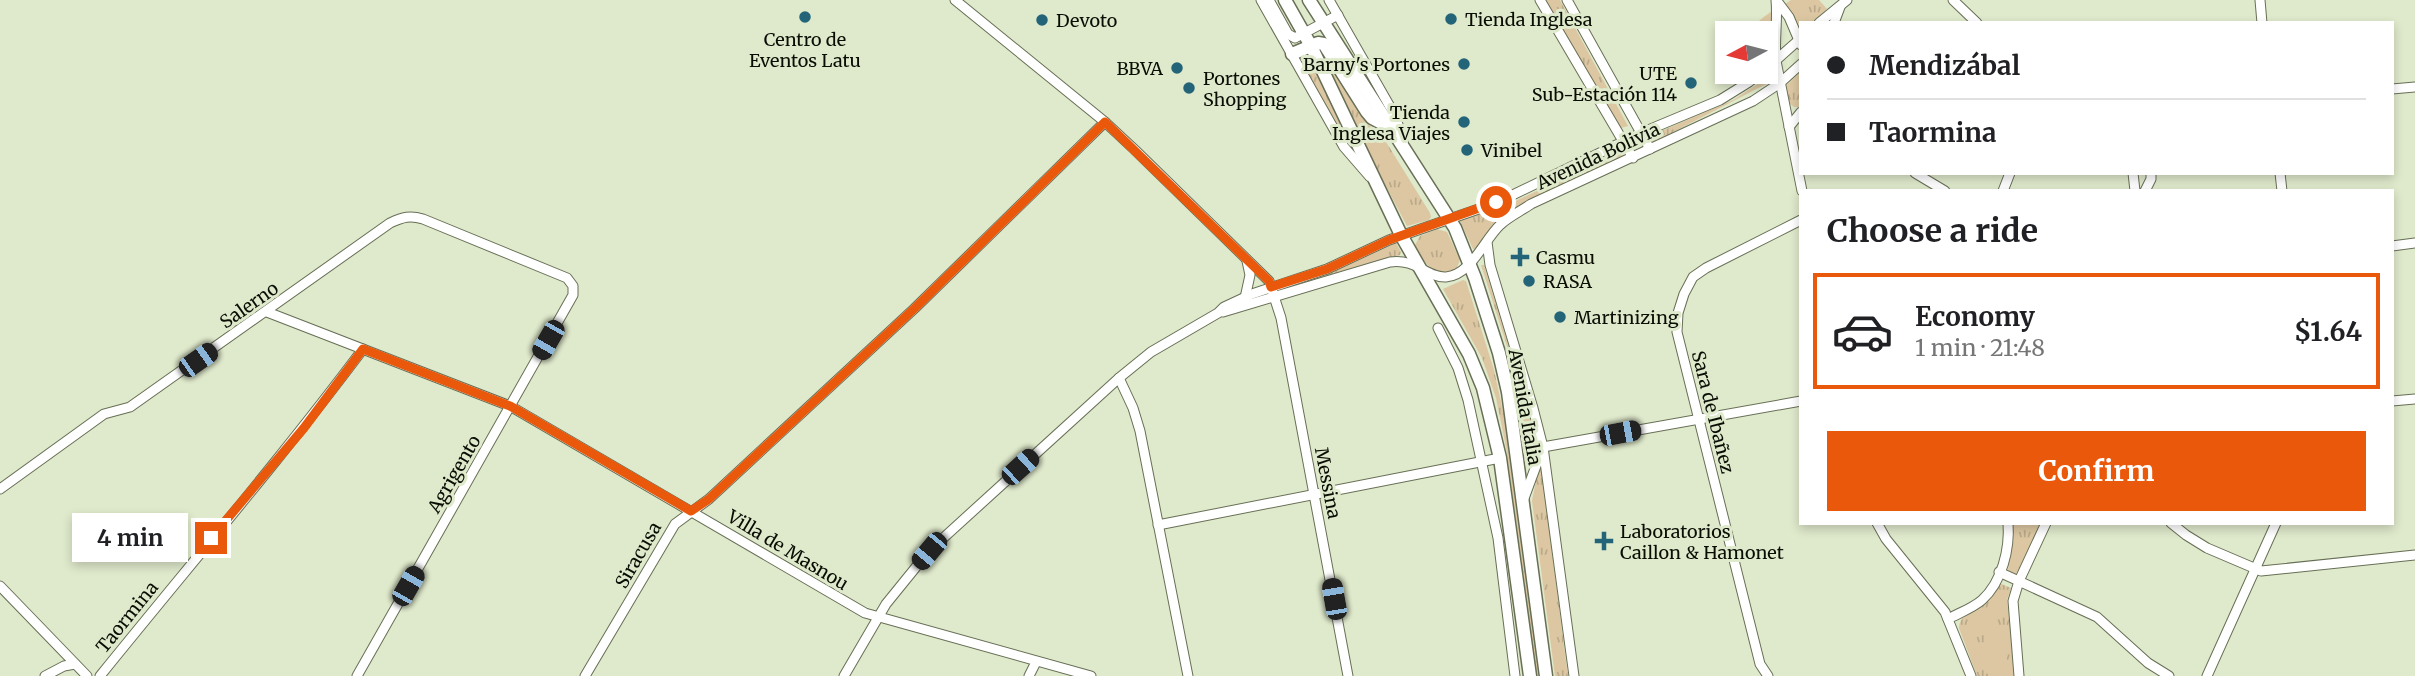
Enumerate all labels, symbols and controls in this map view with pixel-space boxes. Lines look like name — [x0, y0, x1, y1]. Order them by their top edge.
place label: Tienda Inglesa — [1465, 8, 1593, 31]
marker: Centro de Eventos Latu — [797, 9, 813, 25]
place label: Devoto — [1056, 9, 1117, 32]
marker: Tienda Inglesa — [1443, 11, 1459, 27]
marker: Devoto — [1034, 12, 1050, 28]
north arrow — [1715, 21, 1778, 84]
map controls — [1715, 21, 1778, 84]
place label: Centro de Eventos Latu — [749, 28, 861, 72]
text: Mendizábal — [1869, 49, 2020, 82]
place label: Barny's Portones — [1303, 53, 1450, 76]
marker: Barny's Portones — [1456, 56, 1472, 72]
place label: BBVA — [1116, 57, 1163, 80]
marker: BBVA — [1169, 60, 1185, 76]
place label: UTE Sub-Estación 114 — [1532, 62, 1678, 106]
place label: Portones Shopping — [1203, 67, 1287, 111]
marker: UTE Sub-Estación 114 — [1683, 75, 1699, 91]
marker: Portones Shopping — [1181, 80, 1197, 96]
place label: Tienda Inglesa Viajes — [1332, 101, 1450, 145]
marker: Tienda Inglesa Viajes — [1456, 114, 1472, 130]
text: Taormina — [1869, 116, 1996, 149]
street label: Avenida Bolivia — [1532, 117, 1664, 195]
place label: Vinibel — [1480, 139, 1543, 162]
marker: Vinibel — [1459, 142, 1475, 158]
route start — [1480, 186, 1512, 218]
text: Choose a ride — [1827, 211, 2038, 251]
place label: Casmu — [1536, 246, 1595, 269]
marker: Casmu — [1510, 247, 1530, 267]
place label: RASA — [1543, 270, 1592, 293]
marker: RASA — [1521, 273, 1537, 289]
street label: Salerno — [215, 277, 283, 333]
icon: car — [1831, 300, 1894, 363]
text: Economy — [1915, 300, 2035, 333]
place label: Martinizing — [1574, 306, 1679, 329]
marker: Martinizing — [1552, 309, 1568, 325]
text: $1.64 — [2294, 315, 2362, 348]
car — [529, 317, 568, 363]
text: 1 min · 21:48 — [1915, 333, 2045, 362]
car — [175, 339, 222, 381]
street label: Avenida Italia — [1503, 346, 1547, 467]
street label: Sara de Ibañez — [1687, 348, 1739, 476]
car — [1598, 419, 1643, 447]
street label: Agrigento — [422, 431, 486, 518]
button: Confirm — [1827, 431, 2366, 511]
car — [998, 445, 1043, 489]
street label: Messina — [1310, 445, 1346, 521]
street label: Villa de Masnou — [722, 504, 853, 595]
callout: 4 min — [71, 514, 186, 562]
street label: Siracusa — [610, 517, 666, 592]
place label: Laboratorios Caillon & Hamonet — [1620, 520, 1784, 564]
route end — [195, 522, 227, 554]
text: 4 min — [97, 523, 163, 552]
car — [908, 528, 951, 574]
marker: Laboratorios Caillon & Hamonet — [1594, 531, 1614, 551]
car — [389, 563, 428, 609]
street label: Taormina — [91, 576, 163, 658]
car — [1321, 576, 1348, 622]

